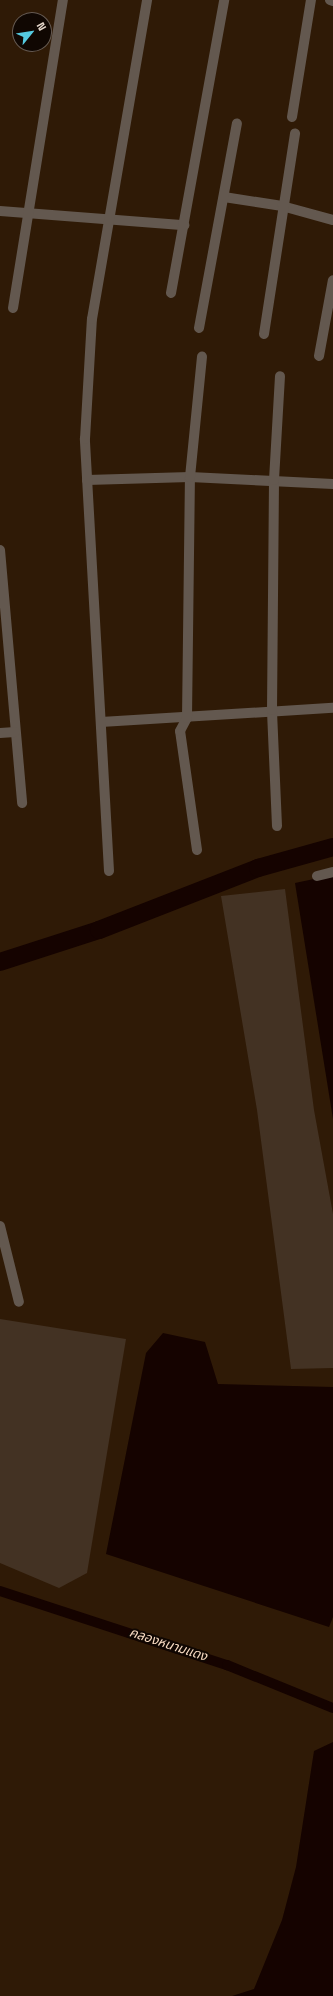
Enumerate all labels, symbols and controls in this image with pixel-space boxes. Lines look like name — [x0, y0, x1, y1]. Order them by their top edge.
north arrow — [12, 12, 52, 52]
text: N — [34, 20, 49, 33]
water label: คลองหนามแดง — [127, 1625, 209, 1665]

